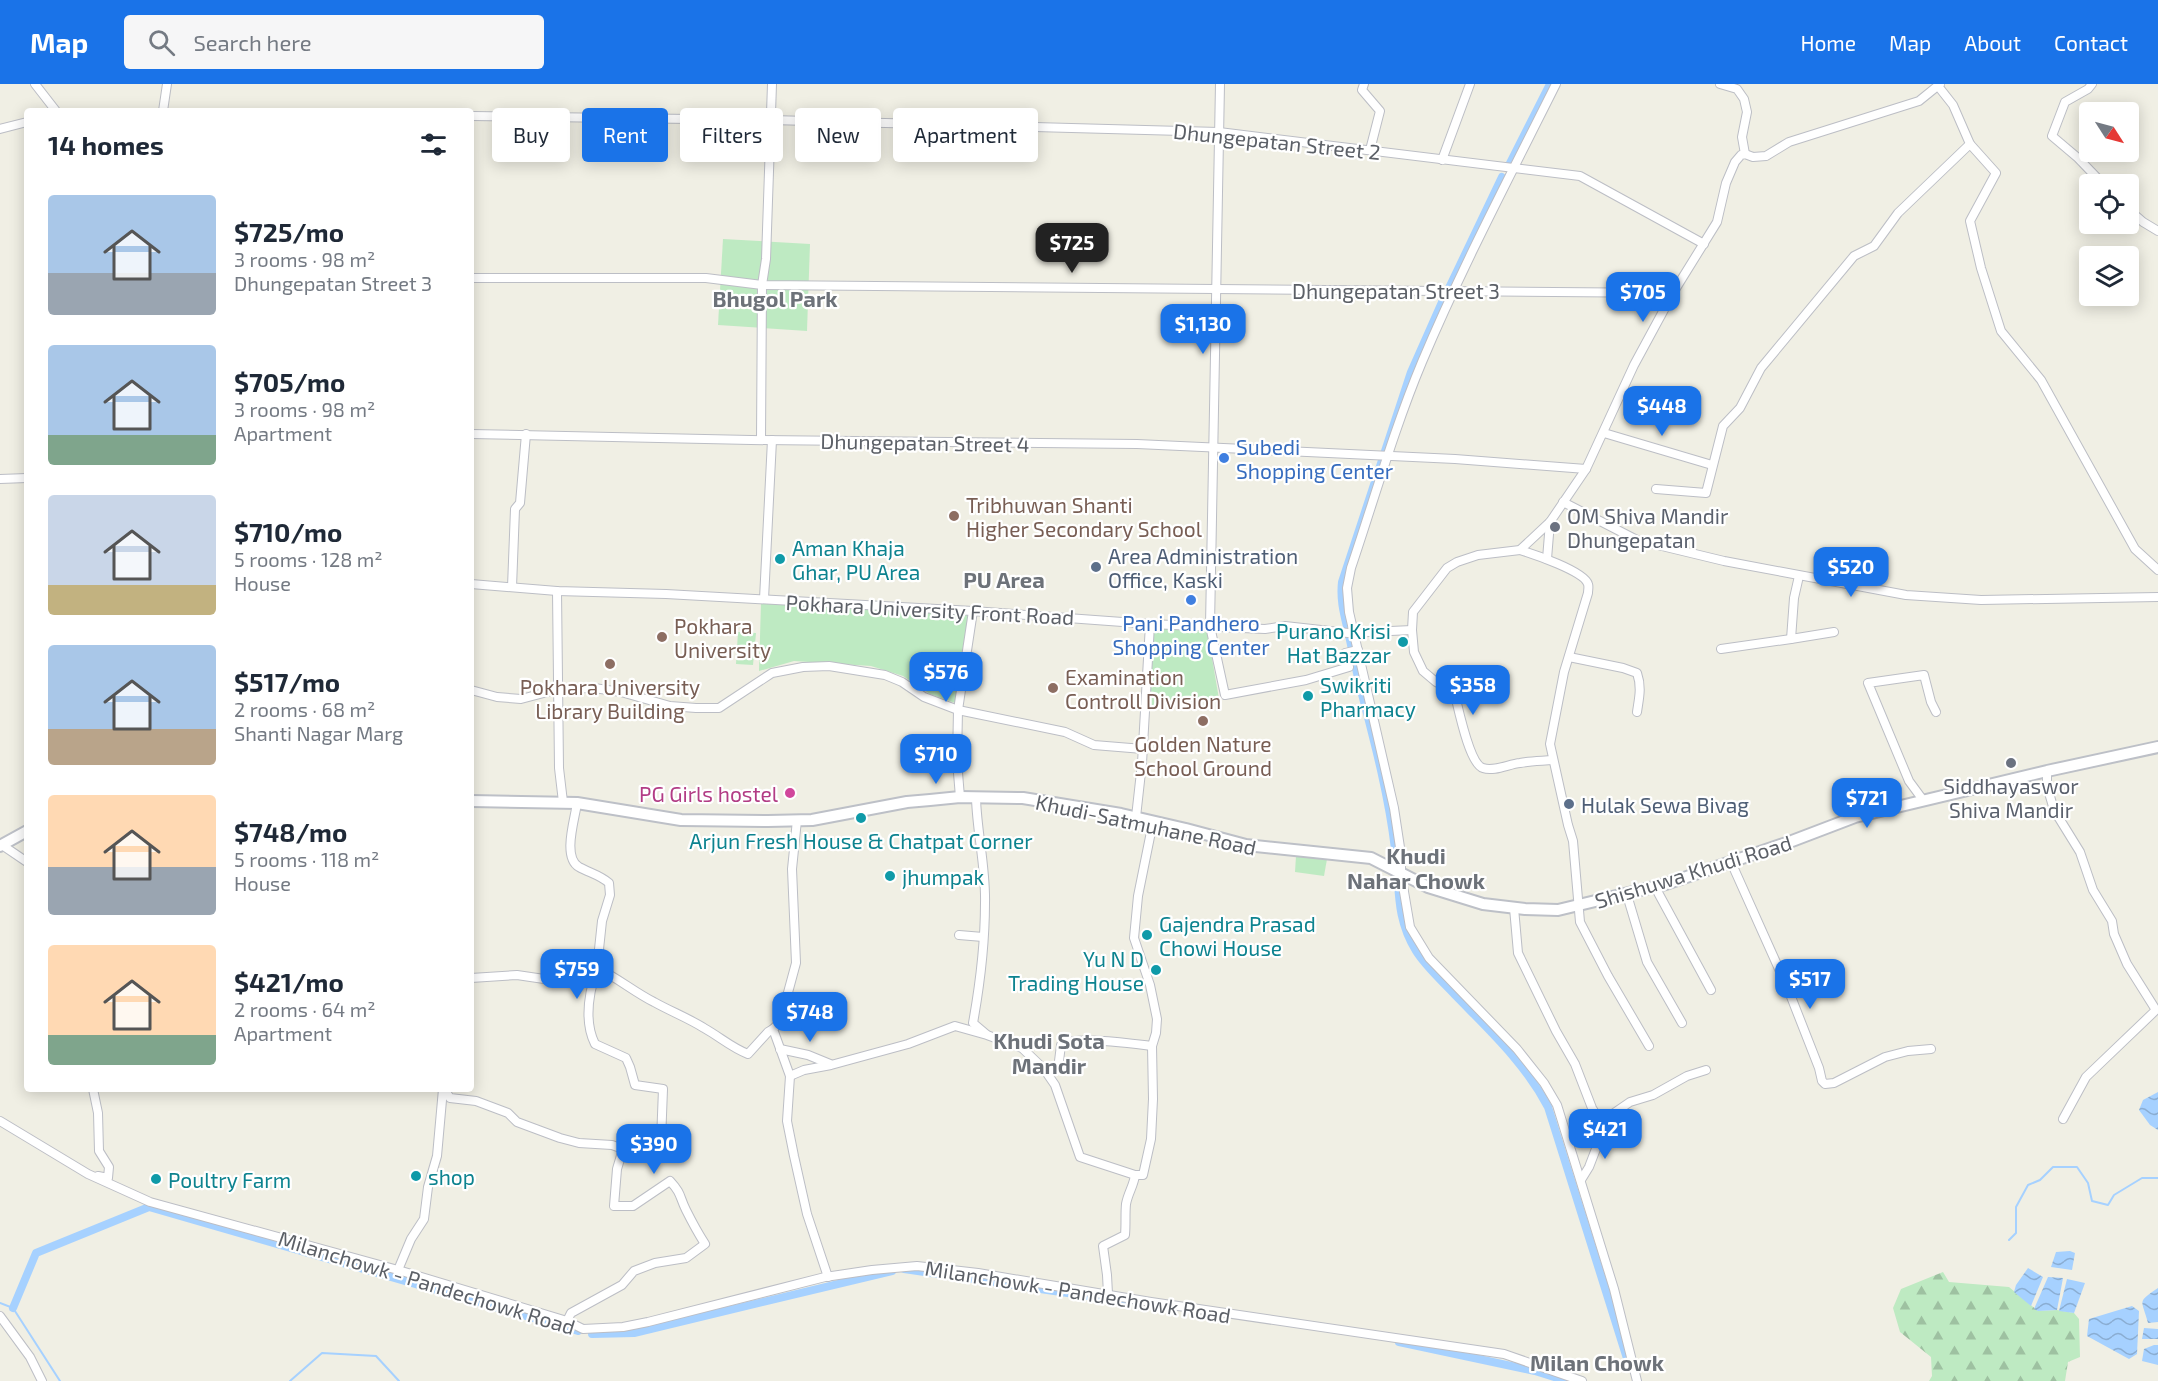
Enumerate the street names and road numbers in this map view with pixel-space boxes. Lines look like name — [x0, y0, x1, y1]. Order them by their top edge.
street label: Dhungepatan Street 2 — [1172, 118, 1382, 164]
street label: Dhungepatan Street 3 — [1292, 278, 1500, 303]
street label: Dhungepatan Street 4 — [820, 428, 1030, 456]
street label: Pokhara University Front Road — [785, 589, 1075, 629]
street label: Khudi-Satmuhane Road — [1033, 788, 1259, 860]
street label: Shishuwa Khudi Road — [1592, 829, 1794, 913]
street label: Milanchowk - Pandechowk Road — [276, 1225, 578, 1339]
street label: Milanchowk - Pandechowk Road — [923, 1254, 1233, 1328]

